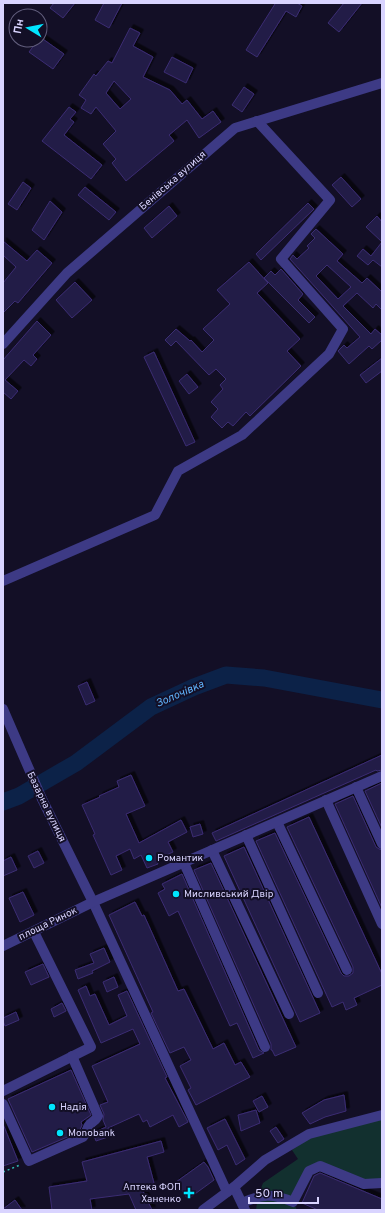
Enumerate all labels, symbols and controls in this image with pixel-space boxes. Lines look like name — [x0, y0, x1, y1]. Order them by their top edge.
north arrow — [8, 8, 48, 48]
text: Пн — [11, 18, 27, 35]
street label: Бенівська вулиця — [137, 148, 209, 214]
water label: Золочівка — [154, 677, 206, 711]
street label: Базарна вулиця — [23, 770, 69, 844]
place label: Романтик — [157, 852, 204, 865]
marker: Романтик — [144, 853, 154, 863]
place label: Мисливський Двір — [184, 888, 274, 901]
marker: Мисливський Двір — [171, 889, 181, 899]
street label: площа Ринок — [17, 904, 80, 944]
place label: Надія — [60, 1101, 87, 1114]
marker: Надія — [47, 1102, 57, 1112]
place label: Monobank — [68, 1127, 115, 1140]
marker: Monobank — [55, 1128, 65, 1138]
scale bar — [249, 1179, 318, 1205]
place label: Аптека ФОП Ханенко — [123, 1181, 181, 1206]
text: 50 m — [255, 1186, 283, 1202]
marker: Аптека ФОП Ханенко — [184, 1188, 194, 1198]

